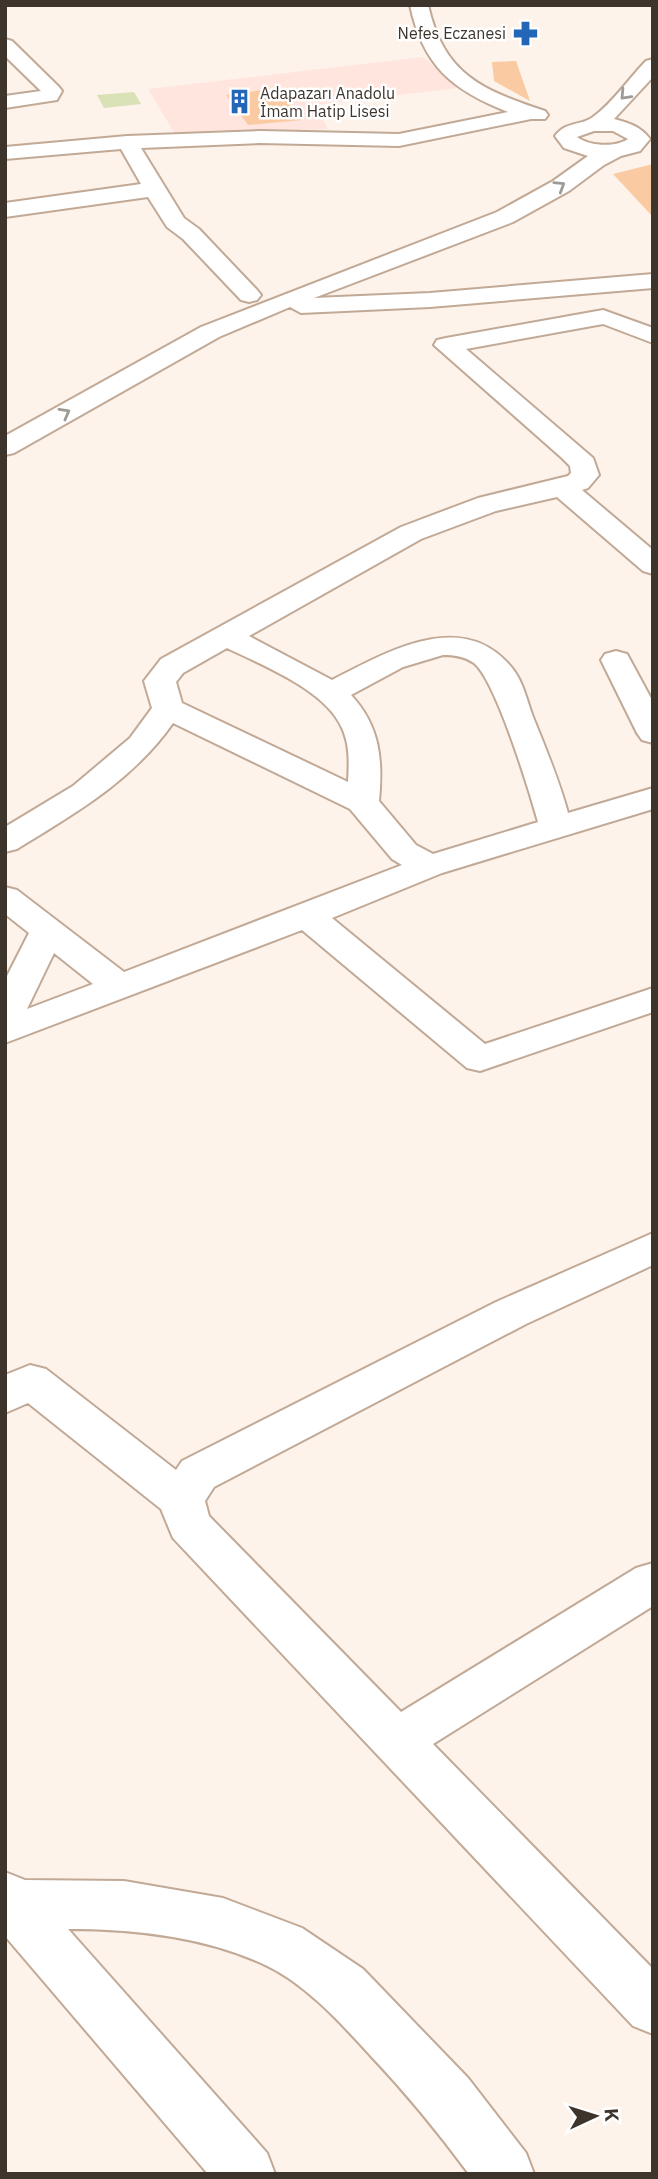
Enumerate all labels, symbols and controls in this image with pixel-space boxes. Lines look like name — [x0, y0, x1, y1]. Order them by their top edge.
pharmacy icon: Nefes Eczanesi — [512, 19, 540, 47]
place label: Nefes Eczanesi — [398, 23, 506, 43]
place label: Adapazarı Anadolu İmam Hatip Lisesi — [260, 83, 395, 121]
one-way arrow — [621, 87, 633, 100]
building icon: Adapazarı Anadolu İmam Hatip Lisesi — [226, 88, 254, 116]
one-way arrow — [552, 182, 565, 195]
one-way arrow — [58, 408, 70, 421]
north arrow — [560, 2081, 630, 2151]
text: K — [600, 2107, 624, 2122]

